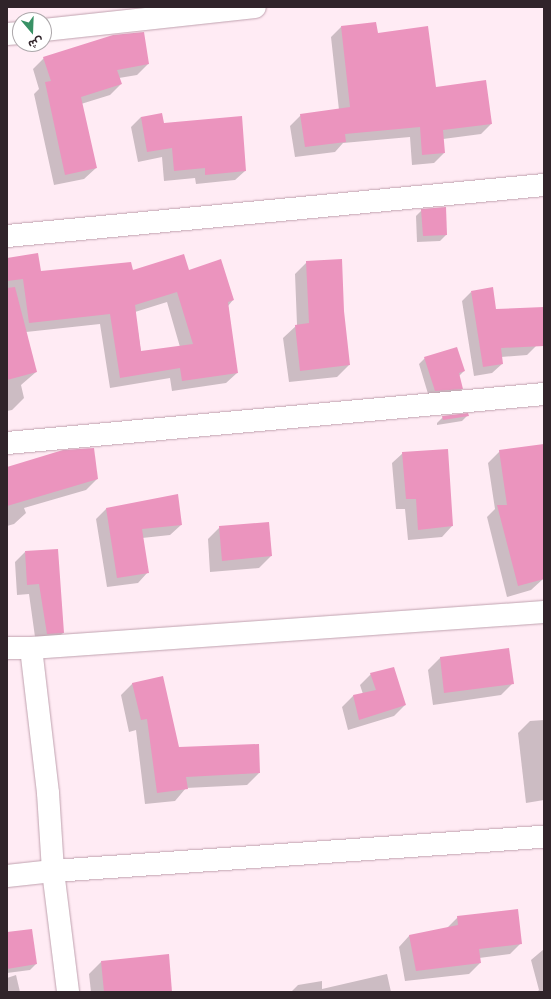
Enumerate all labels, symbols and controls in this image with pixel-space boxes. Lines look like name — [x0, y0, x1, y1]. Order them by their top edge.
north arrow — [12, 12, 52, 52]
text: ش — [26, 32, 46, 53]

